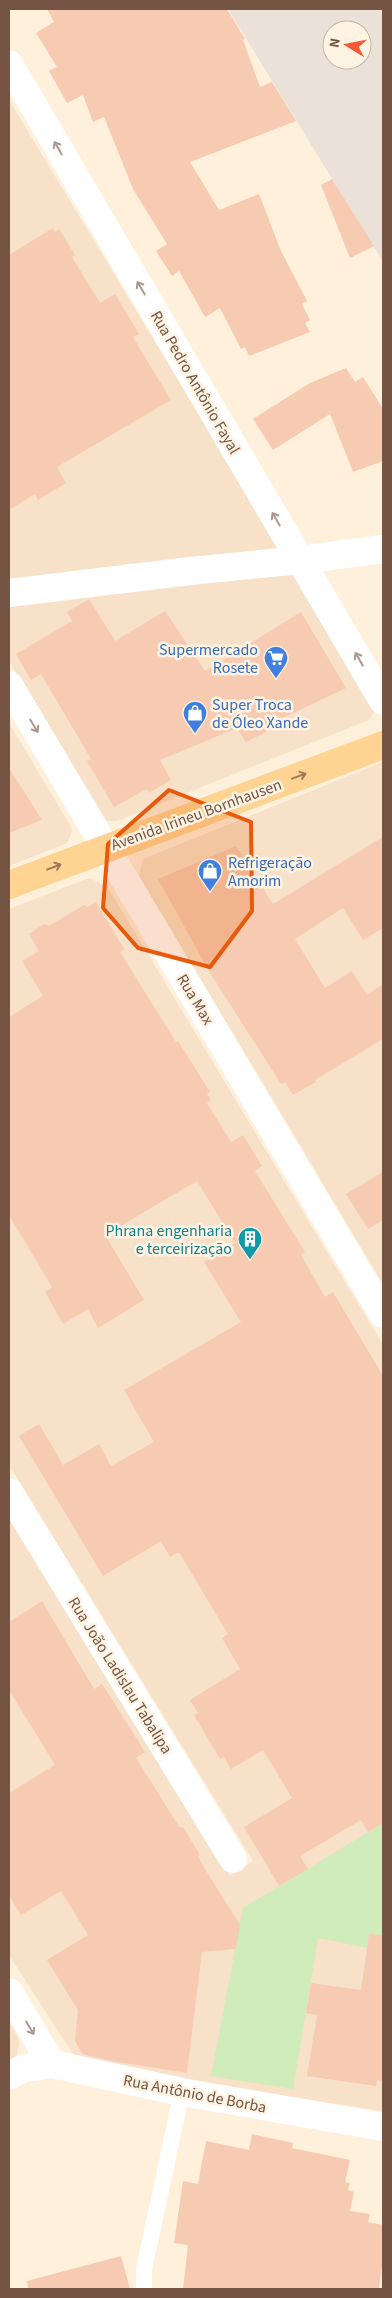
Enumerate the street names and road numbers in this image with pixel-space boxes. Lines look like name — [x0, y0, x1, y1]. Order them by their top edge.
street label: Rua Pedro Antônio Fayal — [145, 307, 245, 458]
street label: Avenida Irineu Bornhausen — [108, 774, 285, 856]
street label: Rua Max — [171, 970, 219, 1029]
street label: Rua João Ladislau Tabalipa — [63, 1593, 178, 1758]
street label: Rua Antônio de Borba — [121, 2069, 268, 2119]

